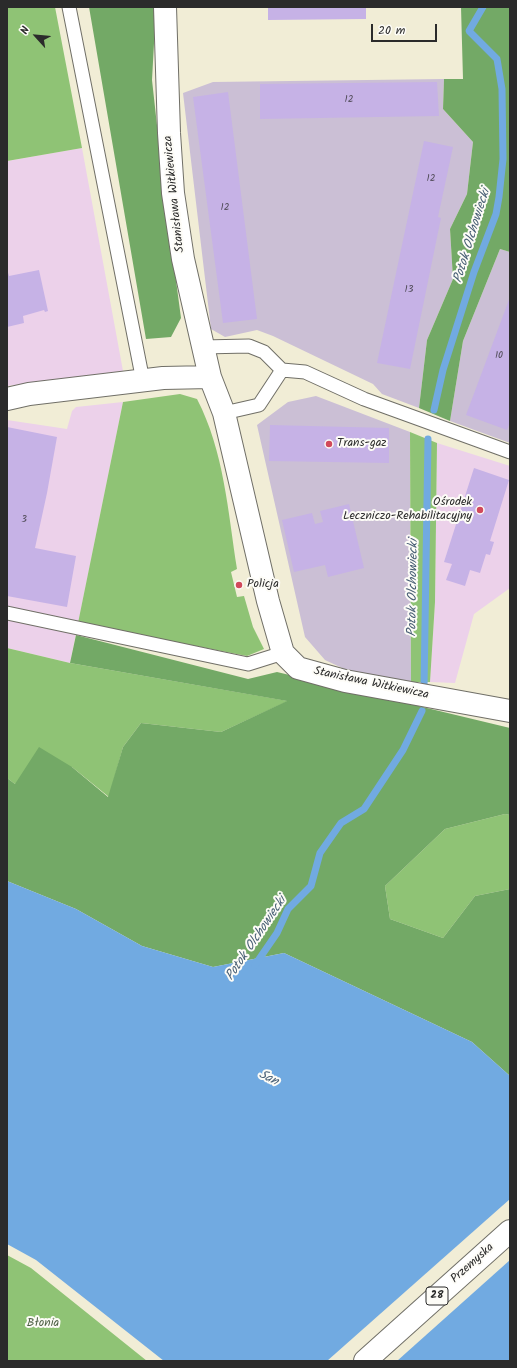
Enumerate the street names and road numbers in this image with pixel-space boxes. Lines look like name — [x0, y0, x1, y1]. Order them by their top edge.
street label: Stanisława Witkiewicza — [162, 135, 188, 253]
street label: Stanisława Witkiewicza — [312, 665, 430, 703]
street label: Przemyska — [449, 1241, 497, 1287]
road number: 28 — [426, 1287, 448, 1305]

